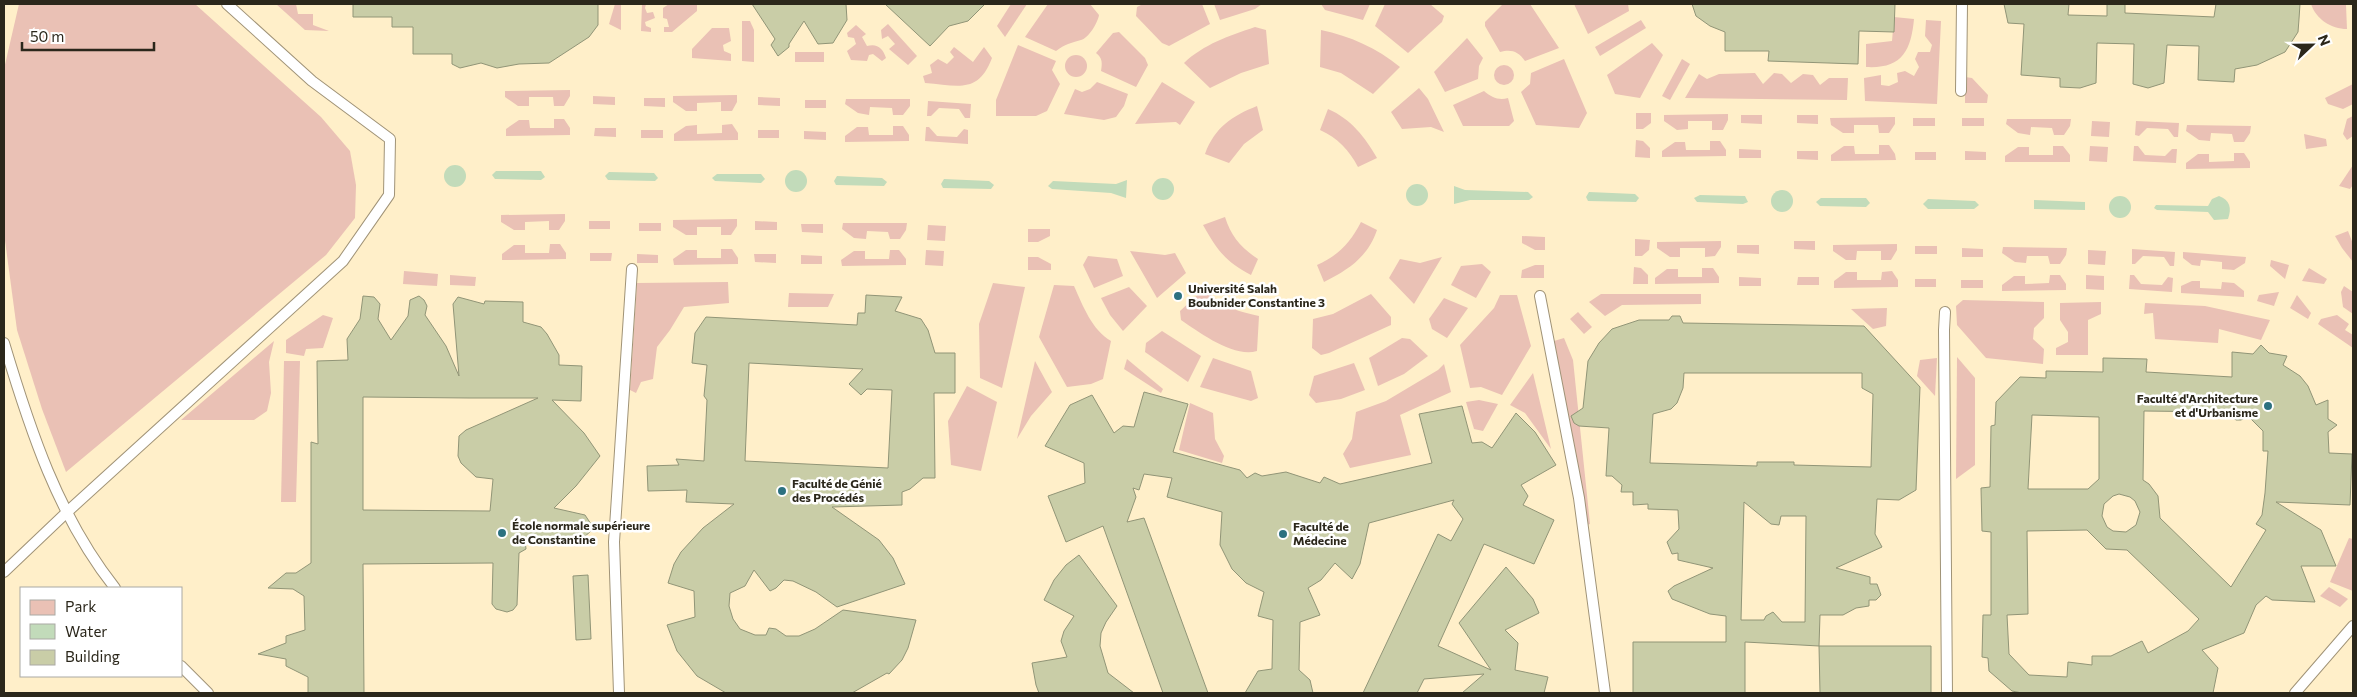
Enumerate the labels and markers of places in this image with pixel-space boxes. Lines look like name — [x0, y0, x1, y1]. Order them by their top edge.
place label: Université Salah Boubnider Constantine 3 — [1188, 281, 1325, 309]
marker: Université Salah Boubnider Constantine 3 — [1172, 290, 1184, 302]
place label: Faculté d'Architecture et d'Urbanisme — [2137, 391, 2258, 419]
marker: Faculté d'Architecture et d'Urbanisme — [2262, 400, 2274, 412]
place label: Faculté de Génié des Procédés — [792, 476, 882, 504]
marker: Faculté de Génié des Procédés — [776, 485, 788, 497]
place label: École normale supérieure de Constantine — [512, 518, 650, 546]
place label: Faculté de Médecine — [1293, 519, 1349, 547]
marker: École normale supérieure de Constantine — [496, 527, 508, 539]
marker: Faculté de Médecine — [1277, 528, 1289, 540]

